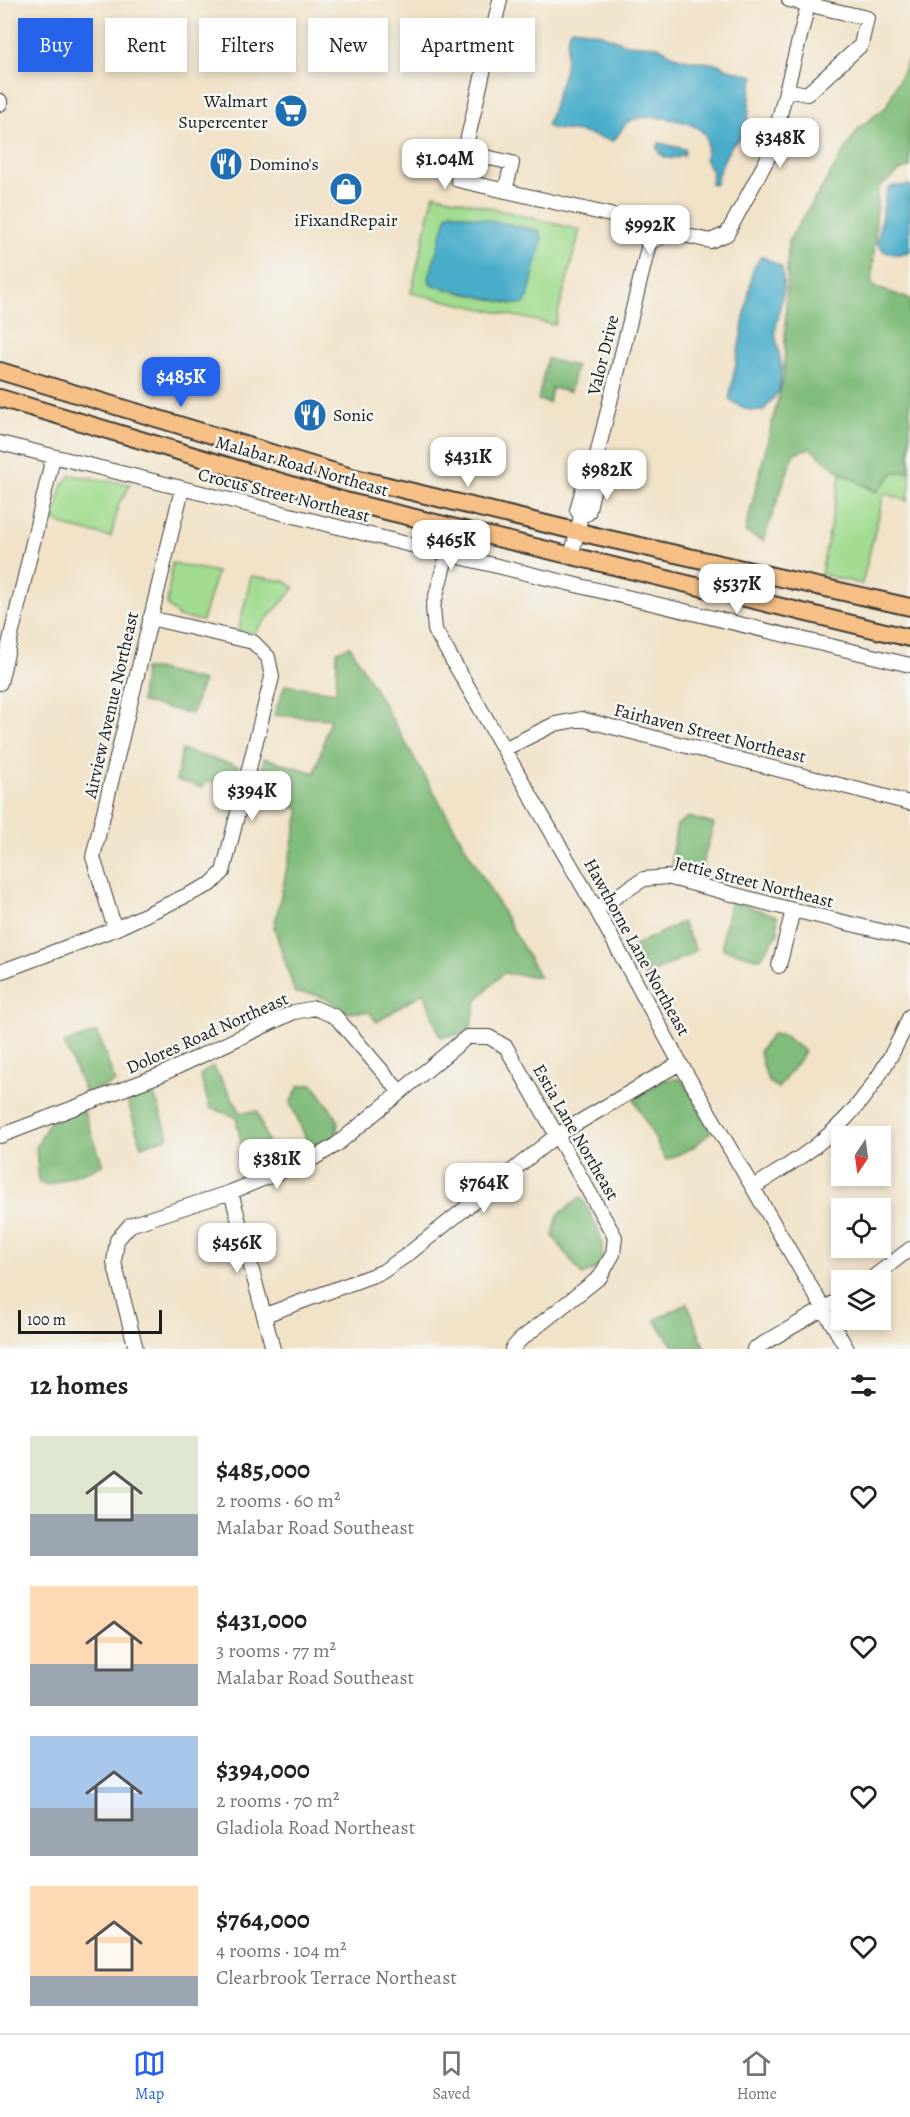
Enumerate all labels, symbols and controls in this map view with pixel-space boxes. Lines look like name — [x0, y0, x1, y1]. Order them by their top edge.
chip: Buy — [18, 18, 93, 72]
chip: Rent — [105, 18, 187, 72]
chip: Filters — [199, 18, 296, 72]
chip: New — [308, 18, 388, 72]
chip: Apartment — [400, 18, 535, 72]
place label: Walmart Supercenter — [178, 89, 268, 134]
supermarket icon: Walmart Supercenter — [273, 93, 309, 129]
pin: $348K — [738, 118, 822, 169]
text: $348K — [755, 124, 805, 151]
pin: $1.04M — [396, 139, 494, 190]
text: $1.04M — [416, 145, 474, 172]
restaurant icon: Domino's — [208, 146, 244, 182]
place label: Domino's — [249, 152, 319, 176]
shop icon: iFixandRepair — [328, 171, 364, 207]
pin: $992K — [608, 205, 692, 256]
place label: iFixandRepair — [294, 208, 398, 232]
text: $992K — [625, 211, 675, 238]
street label: Valor Drive — [581, 312, 625, 399]
pin: $485K — [139, 357, 223, 408]
text: $485K — [156, 363, 206, 390]
restaurant icon: Sonic — [292, 397, 328, 433]
place label: Sonic — [333, 403, 374, 427]
street label: Malabar Road Northeast — [213, 430, 391, 502]
pin: $431K — [426, 437, 510, 488]
text: $431K — [444, 443, 492, 470]
pin: $982K — [565, 450, 649, 501]
text: $982K — [582, 456, 632, 483]
street label: Crocus Street Northeast — [196, 462, 372, 528]
pin: $465K — [409, 520, 493, 571]
text: $465K — [426, 526, 476, 553]
pin: $537K — [695, 564, 779, 615]
text: $537K — [713, 570, 761, 597]
street label: Airview Avenue Northeast — [78, 609, 144, 802]
street label: Fairhaven Street Northeast — [611, 698, 809, 769]
pin: $394K — [210, 771, 294, 822]
text: $394K — [227, 777, 277, 804]
street label: Jettie Street Northeast — [672, 851, 836, 913]
street label: Hawthorne Lane Northeast — [578, 854, 696, 1040]
street label: Dolores Road Northeast — [122, 986, 292, 1080]
street label: Estia Lane Northeast — [527, 1060, 625, 1205]
north arrow — [831, 1126, 891, 1186]
map controls — [831, 1126, 891, 1330]
pin: $381K — [235, 1139, 319, 1190]
text: $381K — [253, 1145, 301, 1172]
pin: $764K — [442, 1163, 526, 1214]
text: $764K — [459, 1169, 509, 1196]
button: locate — [831, 1198, 891, 1258]
pin: $456K — [195, 1223, 279, 1274]
text: $456K — [212, 1229, 262, 1256]
button: layers — [831, 1270, 891, 1330]
scale bar — [18, 1307, 162, 1334]
text: 100 m — [27, 1309, 66, 1331]
text: 12 homes — [30, 1368, 128, 1403]
icon: filters — [847, 1369, 880, 1402]
text: $485,000 — [216, 1452, 310, 1487]
icon: home — [78, 1460, 150, 1532]
icon: heart — [847, 1480, 880, 1513]
text: 2 rooms · 60 m² — [216, 1487, 340, 1514]
text: Malabar Road Southeast — [216, 1514, 414, 1541]
text: $431,000 — [216, 1602, 307, 1637]
icon: home — [78, 1610, 150, 1682]
icon: heart — [847, 1630, 880, 1663]
text: 3 rooms · 77 m² — [216, 1637, 336, 1664]
text: Malabar Road Southeast — [216, 1664, 414, 1691]
text: $394,000 — [216, 1752, 310, 1787]
icon: home — [78, 1760, 150, 1832]
icon: heart — [847, 1780, 880, 1813]
text: 2 rooms · 70 m² — [216, 1787, 340, 1814]
text: Gladiola Road Northeast — [216, 1814, 415, 1841]
text: $764,000 — [216, 1902, 310, 1937]
icon: home — [78, 1910, 150, 1982]
icon: heart — [847, 1930, 880, 1963]
text: 4 rooms · 104 m² — [216, 1937, 347, 1964]
text: Clearbrook Terrace Northeast — [216, 1964, 457, 1991]
tab: Map — [133, 2047, 166, 2105]
tab: Saved — [432, 2047, 470, 2105]
tab: Home — [737, 2047, 777, 2105]

